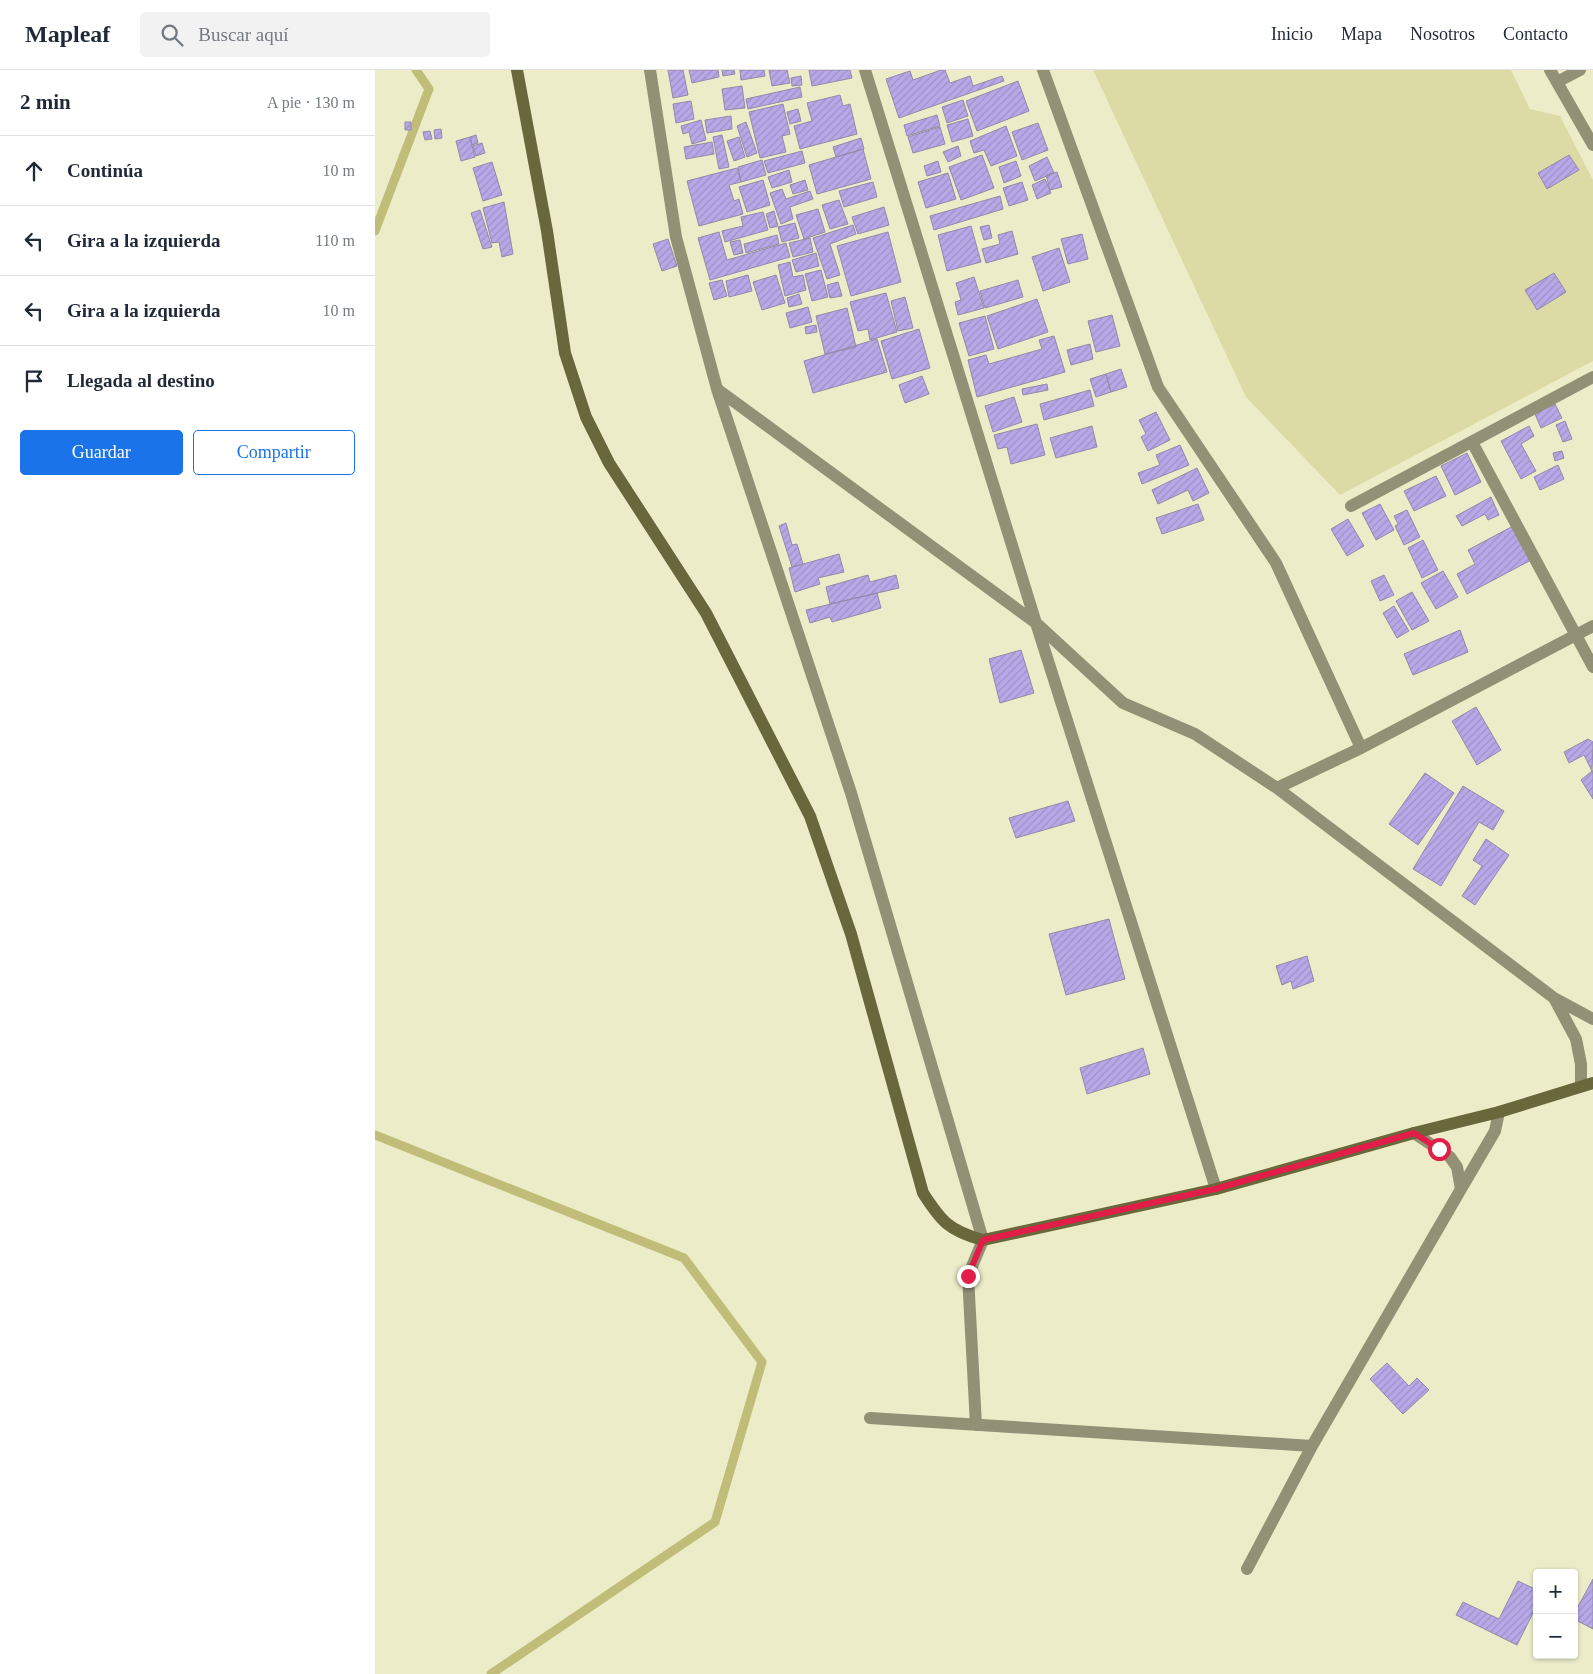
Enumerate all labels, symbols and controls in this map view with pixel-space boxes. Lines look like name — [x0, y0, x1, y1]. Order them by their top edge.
search box — [140, 12, 490, 57]
text: Mapleaf — [25, 21, 110, 47]
icon: search — [158, 21, 186, 49]
text: Buscar aquí — [198, 24, 289, 45]
text: Inicio — [1271, 24, 1313, 44]
text: Mapa — [1341, 24, 1382, 44]
text: Nosotros — [1410, 24, 1475, 44]
text: Contacto — [1503, 24, 1568, 44]
text: 2 min — [20, 90, 71, 114]
text: A pie · 130 m — [267, 94, 355, 111]
icon: ahead — [20, 157, 48, 185]
text: Continúa — [67, 160, 143, 181]
text: 10 m — [323, 162, 355, 179]
icon: left — [20, 227, 48, 255]
text: Gira a la izquierda — [67, 230, 221, 251]
text: 110 m — [315, 232, 355, 249]
icon: left — [20, 297, 48, 325]
text: Gira a la izquierda — [67, 300, 221, 321]
text: 10 m — [323, 302, 355, 319]
icon: arrive — [20, 367, 48, 395]
text: Llegada al destino — [67, 370, 215, 391]
button: Guardar — [20, 430, 183, 475]
button: Compartir — [193, 430, 355, 475]
route start — [1428, 1138, 1451, 1161]
route end — [957, 1265, 980, 1288]
map controls — [1533, 1569, 1578, 1659]
button: + — [1533, 1569, 1578, 1614]
button: − — [1533, 1614, 1578, 1659]

